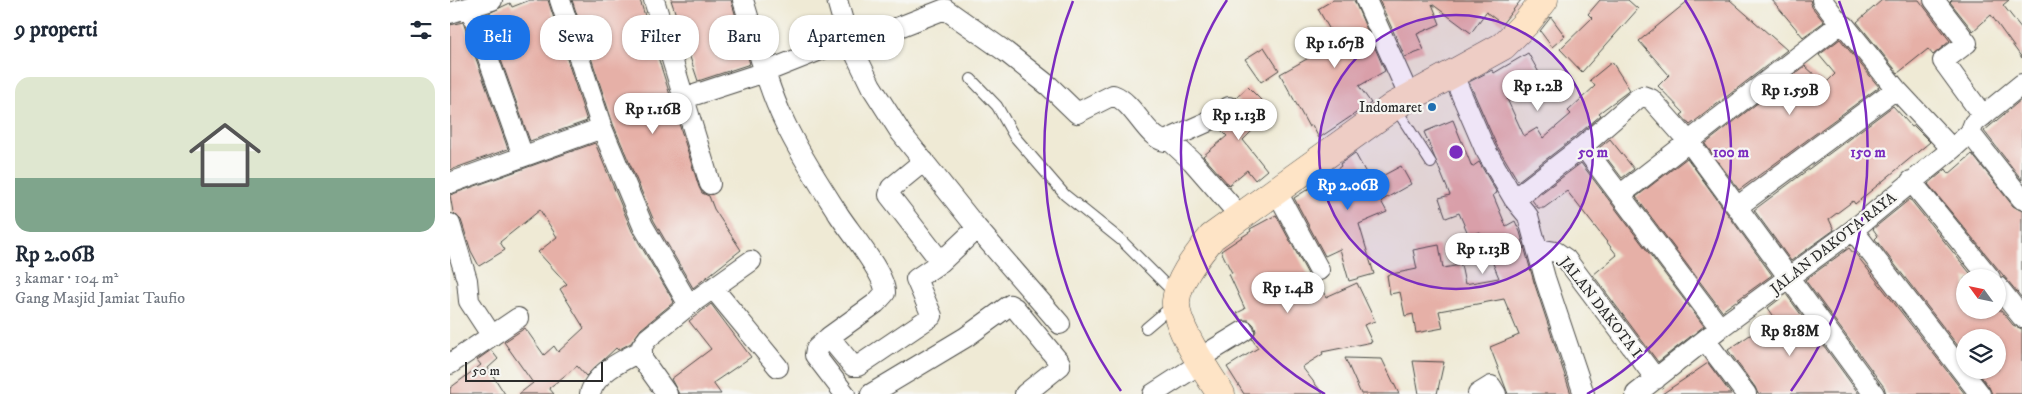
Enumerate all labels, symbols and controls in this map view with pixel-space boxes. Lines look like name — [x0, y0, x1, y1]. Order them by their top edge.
chip: Beli — [465, 15, 530, 60]
chip: Sewa — [540, 15, 612, 60]
chip: Filter — [622, 15, 699, 60]
chip: Baru — [709, 15, 779, 60]
chip: Apartemen — [789, 15, 904, 60]
icon: filters — [407, 16, 435, 44]
text: 9 properti — [15, 17, 98, 43]
pin: Rp 1.67B — [1283, 27, 1387, 69]
text: Rp 1.67B — [1306, 33, 1364, 53]
pin: Rp 1.2B — [1492, 70, 1584, 112]
pin: Rp 1.59B — [1738, 74, 1842, 116]
text: Rp 1.2B — [1513, 76, 1563, 96]
text: Rp 1.59B — [1761, 80, 1819, 100]
pin: Rp 1.16B — [601, 92, 705, 135]
pin: Rp 1.13B — [1187, 98, 1291, 141]
place label: Indomaret — [1359, 98, 1422, 117]
text: Rp 1.16B — [625, 99, 681, 119]
marker: Indomaret — [1426, 101, 1438, 113]
text: Rp 1.13B — [1212, 105, 1266, 125]
icon: home — [180, 110, 270, 200]
centre of rings — [1447, 143, 1465, 161]
text: 50 m — [1577, 143, 1609, 162]
text: 100 m — [1713, 143, 1750, 162]
text: 150 m — [1850, 143, 1886, 162]
pin: Rp 2.06B — [1296, 168, 1400, 211]
text: Rp 2.06B — [1317, 175, 1379, 195]
street label: JALAN DAKOTA RAYA — [1765, 188, 1900, 300]
pin: Rp 1.13B — [1431, 232, 1535, 275]
text: Rp 1.13B — [1456, 239, 1510, 259]
text: Rp 2.06B — [15, 242, 95, 268]
street label: JALAN DAKOTA I — [1554, 252, 1646, 362]
text: 3 kamar · 104 m² — [15, 268, 118, 288]
north arrow — [1956, 269, 2006, 319]
map controls — [1956, 269, 2006, 379]
pin: Rp 1.4B — [1242, 272, 1334, 314]
text: Rp 1.4B — [1262, 278, 1314, 298]
text: Gang Masjid Jamiat Taufio — [15, 288, 185, 308]
pin: Rp 818M — [1744, 314, 1836, 357]
text: Rp 818M — [1761, 321, 1819, 341]
button: layers — [1956, 329, 2006, 379]
scale bar — [465, 359, 602, 382]
text: 50 m — [472, 362, 500, 380]

